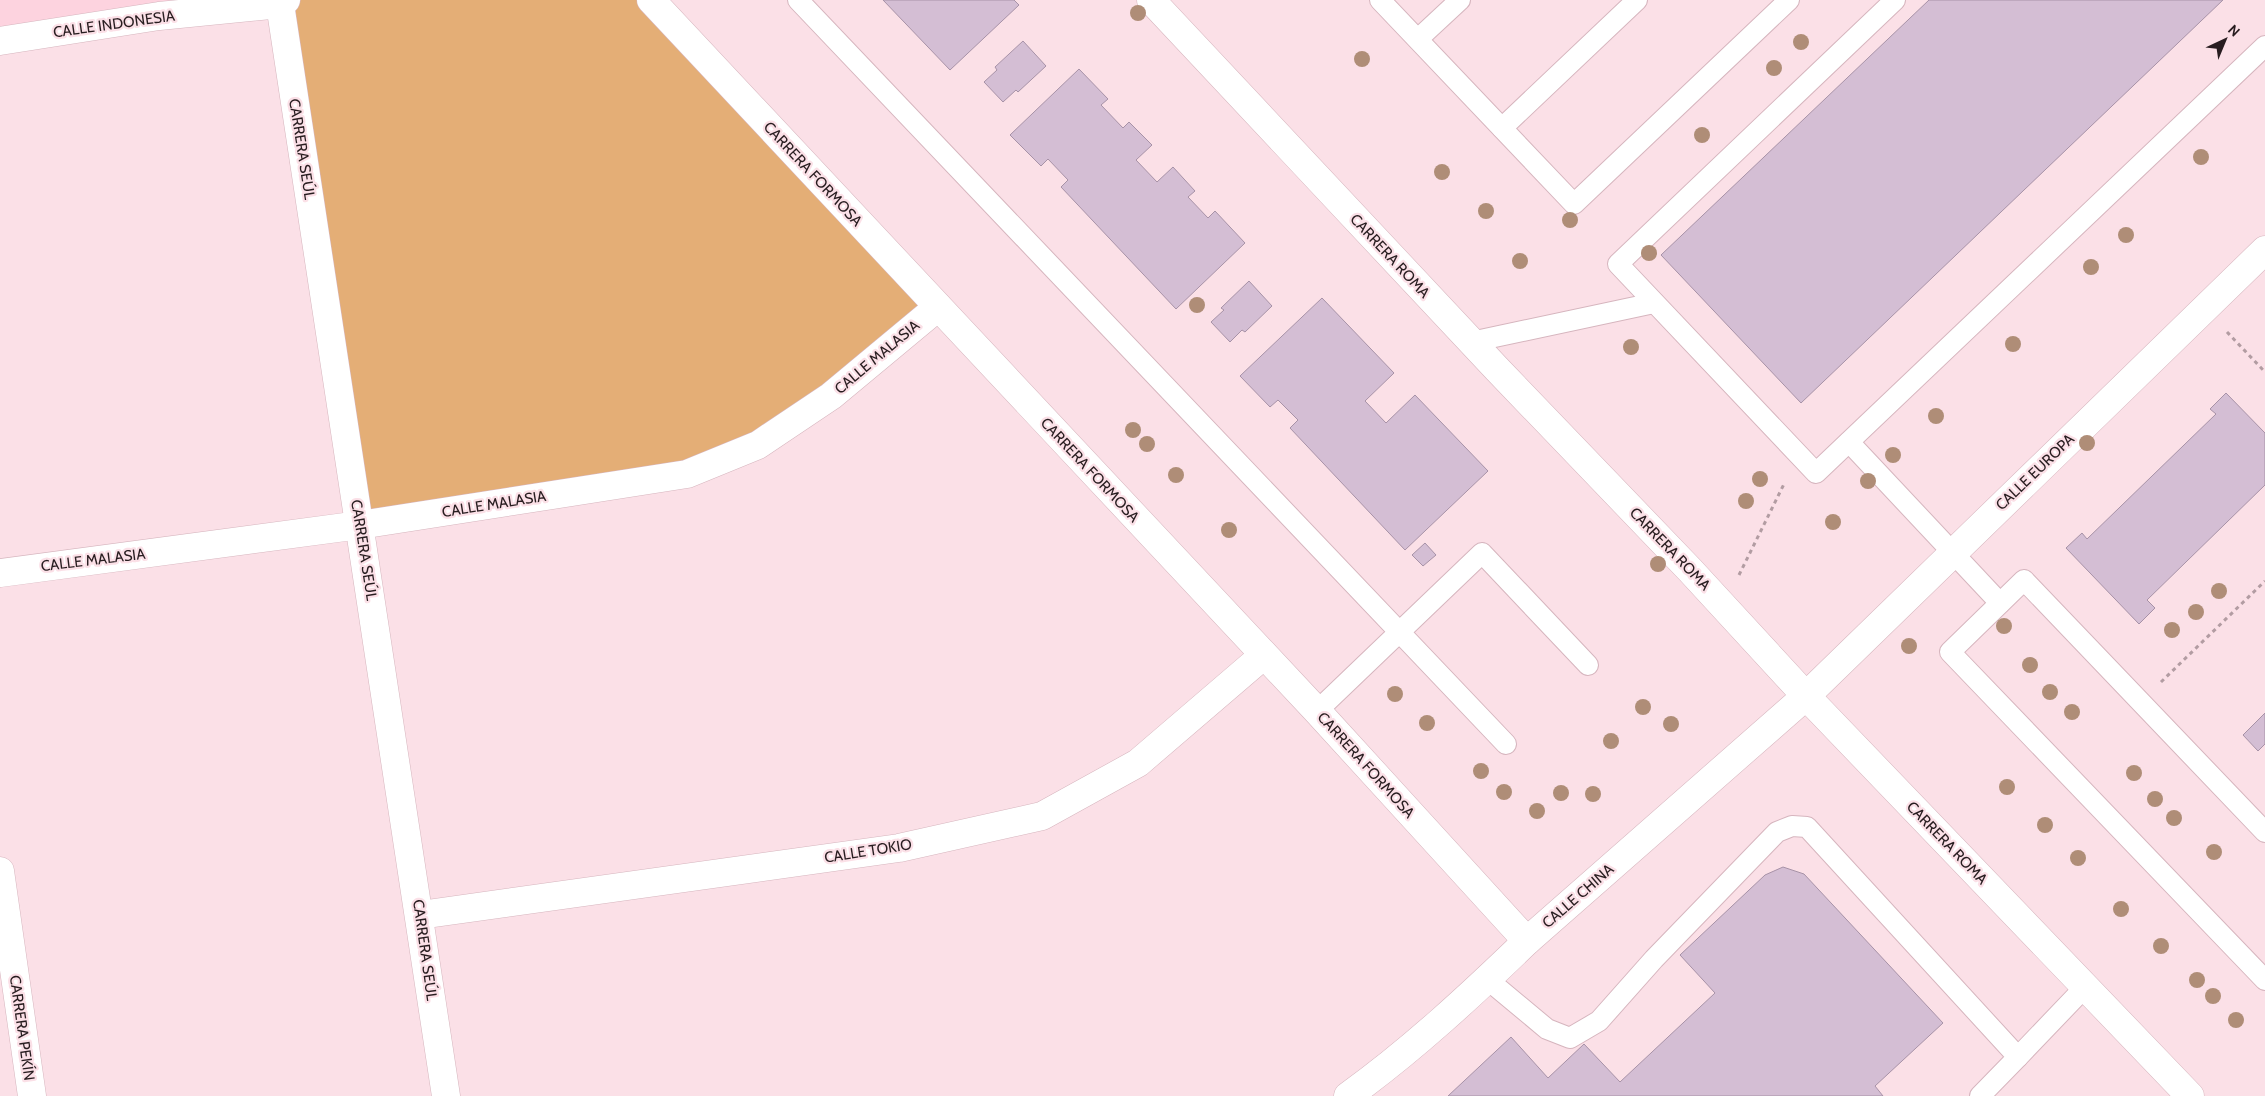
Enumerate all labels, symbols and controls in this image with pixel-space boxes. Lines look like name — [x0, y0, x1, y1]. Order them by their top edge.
street label: CALLE INDONESIA — [52, 6, 177, 41]
north arrow — [2200, 15, 2250, 65]
text: N — [2224, 21, 2244, 41]
street label: CARRERA SEÚL — [285, 97, 320, 201]
street label: CARRERA FORMOSA — [760, 118, 867, 231]
street label: CARRERA ROMA — [1346, 210, 1434, 302]
street label: CALLE MALASIA — [831, 316, 924, 398]
street label: CARRERA FORMOSA — [1037, 414, 1144, 527]
street label: CALLE EUROPA — [1992, 430, 2079, 514]
street label: CALLE MALASIA — [441, 487, 548, 521]
street label: CARRERA SEÚL — [347, 498, 382, 602]
street label: CARRERA ROMA — [1626, 504, 1715, 595]
street label: CALLE MALASIA — [40, 545, 147, 575]
street label: CARRERA FORMOSA — [1314, 708, 1419, 822]
street label: CARRERA ROMA — [1903, 798, 1992, 889]
street label: CALLE TOKIO — [823, 835, 913, 867]
street label: CALLE CHINA — [1539, 860, 1618, 932]
street label: CARRERA SEÚL — [409, 898, 442, 1002]
street label: CARRERA PEKÍN — [6, 974, 39, 1082]

